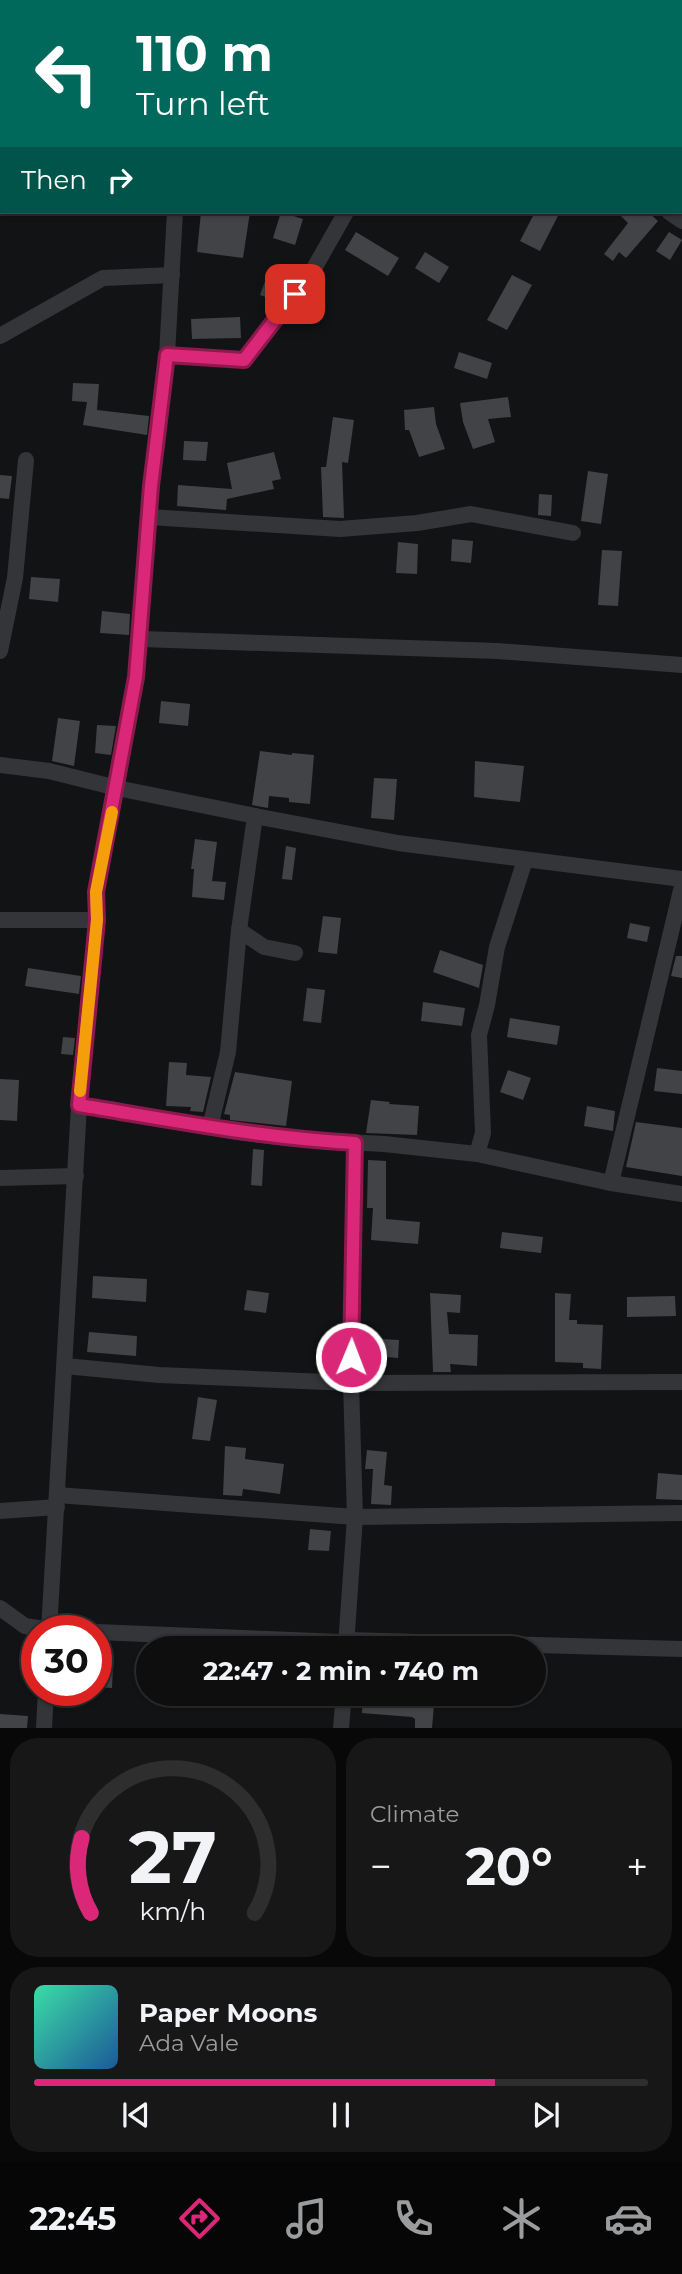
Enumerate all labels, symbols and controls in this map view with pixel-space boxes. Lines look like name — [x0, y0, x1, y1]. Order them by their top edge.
text: 110 m — [136, 24, 273, 83]
icon: left — [21, 28, 112, 119]
text: Turn left — [136, 84, 270, 123]
icon: right — [101, 161, 139, 199]
text: Then — [21, 164, 87, 196]
pin — [265, 264, 325, 324]
icon: arrive — [276, 275, 314, 313]
position arrow — [314, 1320, 388, 1394]
speed limit sign: 30 — [21, 1615, 112, 1706]
text: 22:47 · 2 min · 740 m — [203, 1655, 479, 1687]
text: Climate — [370, 1800, 459, 1828]
text: 27 — [129, 1814, 217, 1902]
text: 20° — [465, 1835, 553, 1898]
text: − — [370, 1843, 392, 1890]
text: + — [626, 1843, 648, 1890]
text: km/h — [140, 1896, 206, 1926]
text: Paper Moons — [139, 1997, 317, 2029]
text: Ada Vale — [139, 2029, 239, 2057]
icon: previous — [117, 2096, 155, 2134]
icon: pause — [322, 2096, 360, 2134]
icon: next — [527, 2096, 565, 2134]
icon: directions — [175, 2194, 224, 2243]
icon: music — [282, 2194, 331, 2243]
icon: phone — [389, 2194, 438, 2243]
icon: climate — [497, 2194, 546, 2243]
icon: car — [604, 2194, 653, 2243]
text: 22:45 — [29, 2199, 116, 2238]

